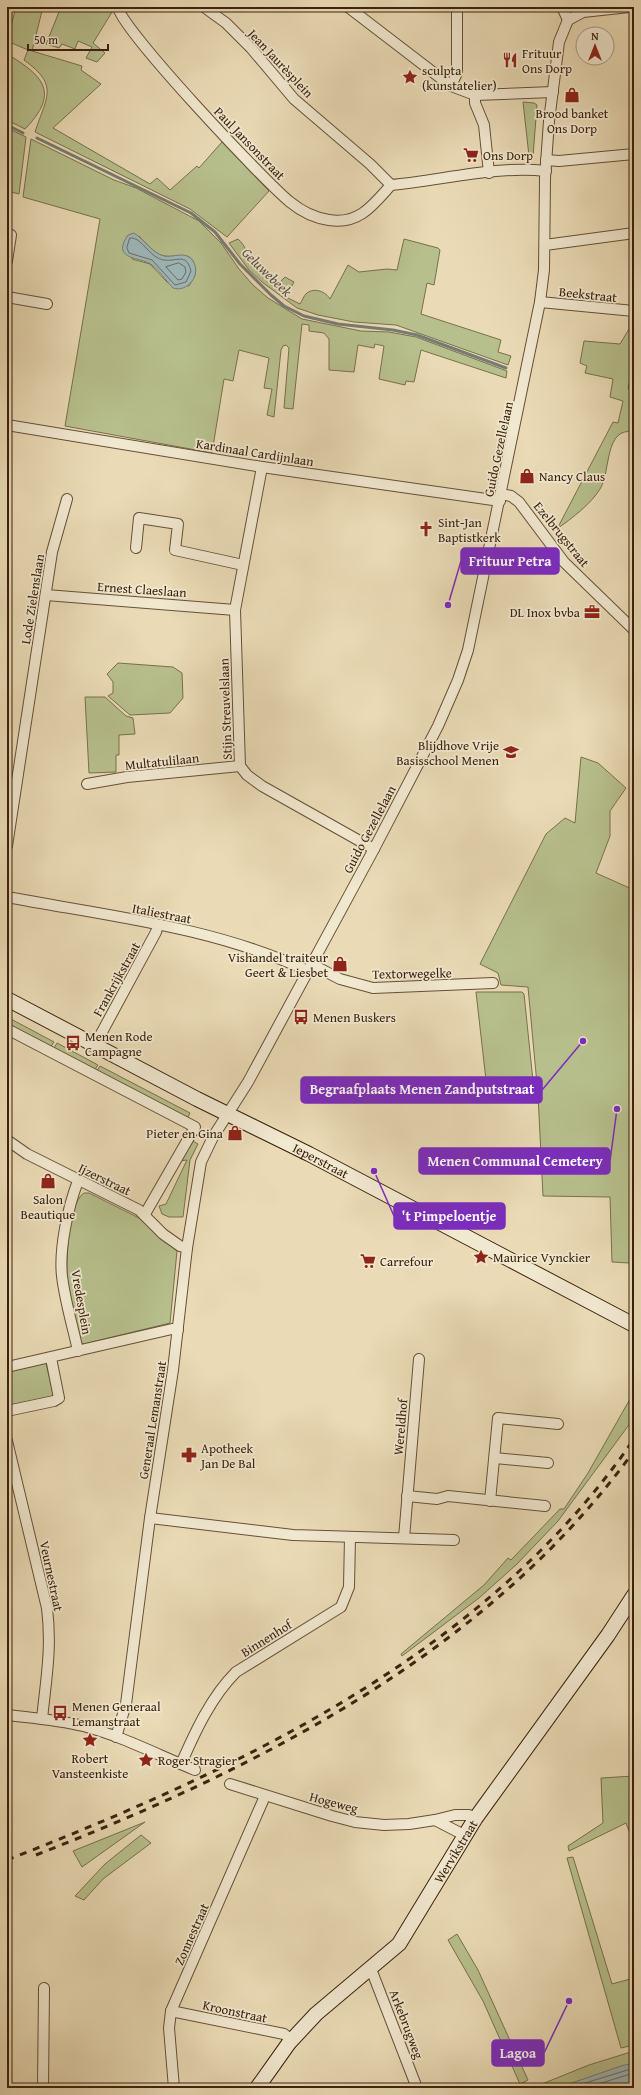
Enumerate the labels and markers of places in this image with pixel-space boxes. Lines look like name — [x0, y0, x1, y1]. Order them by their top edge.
place label: Frituur Ons Dorp — [522, 44, 572, 78]
restaurant icon: Frituur Ons Dorp — [501, 51, 519, 69]
place label: sculpta (kunstatelier) — [422, 61, 497, 95]
place icon: sculpta (kunstatelier) — [401, 68, 419, 86]
shop icon: Brood banket Ons Dorp — [563, 86, 581, 104]
place label: Brood banket Ons Dorp — [536, 104, 609, 138]
supermarket icon: Ons Dorp — [462, 146, 480, 164]
place label: Ons Dorp — [483, 146, 533, 165]
shop icon: Nancy Claus — [518, 467, 536, 485]
place label: Nancy Claus — [539, 467, 605, 486]
place label: Sint-Jan Baptistkerk — [438, 513, 501, 547]
church icon: Sint-Jan Baptistkerk — [417, 520, 435, 538]
callout: Frituur Petra — [461, 548, 559, 574]
place label: DL Inox bvba — [510, 603, 581, 622]
office icon: DL Inox bvba — [583, 603, 601, 621]
place label: Blijdhove Vrije Basisschool Menen — [396, 736, 500, 770]
school or university icon: Blijdhove Vrije Basisschool Menen — [502, 743, 520, 761]
place label: Vishandel traiteur Geert & Liesbet — [228, 948, 329, 982]
shop icon: Vishandel traiteur Geert & Liesbet — [331, 955, 349, 973]
bus stop icon: Menen Buskers — [292, 1008, 310, 1026]
place label: Menen Buskers — [313, 1008, 396, 1027]
place label: Menen Rode Campagne — [85, 1027, 152, 1061]
bus stop icon: Menen Rode Campagne — [64, 1034, 82, 1052]
callout: Begraafplaats Menen Zandputstraat — [301, 1077, 542, 1103]
place label: Pieter en Gina — [146, 1124, 224, 1143]
shop icon: Pieter en Gina — [226, 1124, 244, 1142]
callout: Menen Communal Cemetery — [419, 1148, 610, 1174]
shop icon: Salon Beautique — [39, 1172, 57, 1190]
place label: Salon Beautique — [21, 1190, 75, 1224]
callout: 't Pimpeloentje — [394, 1203, 505, 1229]
place icon: Maurice Vynckier — [472, 1248, 490, 1266]
place label: Maurice Vynckier — [493, 1248, 591, 1267]
supermarket icon: Carrefour — [359, 1252, 377, 1270]
place label: Carrefour — [380, 1252, 434, 1271]
place label: Apotheek Jan De Bal — [199, 1439, 256, 1473]
pharmacy icon: Apotheek Jan De Bal — [180, 1446, 198, 1464]
place label: Menen Generaal Lemanstraat — [72, 1697, 161, 1731]
bus stop icon: Menen Generaal Lemanstraat — [51, 1704, 69, 1722]
place icon: Robert Vansteenkiste — [81, 1731, 99, 1749]
place label: Robert Vansteenkiste — [52, 1749, 128, 1783]
place icon: Roger Stragier — [137, 1751, 155, 1769]
place label: Roger Stragier — [158, 1751, 237, 1770]
callout: Lagoa — [492, 2040, 544, 2066]

